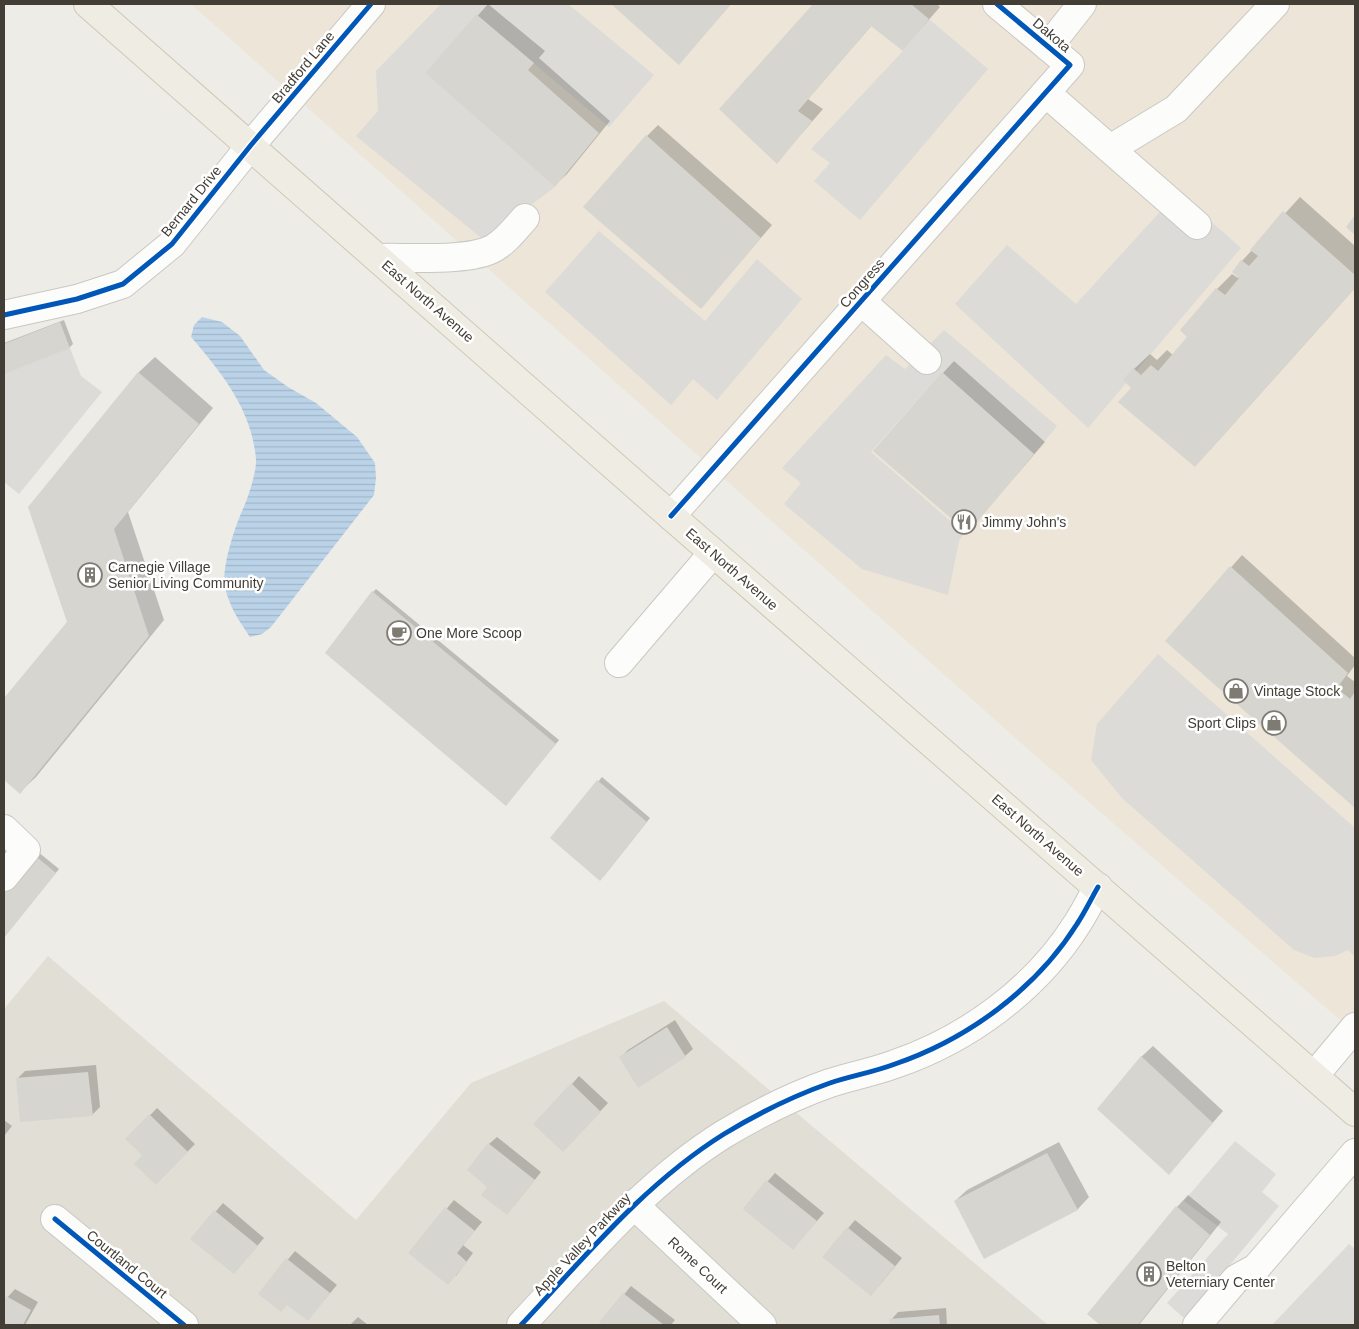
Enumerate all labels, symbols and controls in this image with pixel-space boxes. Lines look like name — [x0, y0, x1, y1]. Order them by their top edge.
street label: Dakota — [1030, 15, 1074, 56]
street label: Bradford Lane — [268, 28, 338, 106]
street label: Bernard Drive — [158, 162, 225, 240]
street label: Congress — [836, 255, 888, 311]
street label: East North Avenue — [379, 257, 477, 345]
restaurant icon: Jimmy John's — [951, 509, 977, 535]
place label: Jimmy John's — [982, 514, 1066, 530]
street label: East North Avenue — [683, 525, 781, 613]
place label: Carnegie Village Senior Living Community — [108, 559, 264, 591]
building icon: Carnegie Village Senior Living Community — [77, 562, 103, 588]
cafe icon: One More Scoop — [386, 620, 412, 646]
place label: One More Scoop — [416, 625, 522, 641]
shop icon: Vintage Stock — [1223, 678, 1249, 704]
place label: Vintage Stock — [1254, 683, 1341, 699]
shop icon: Sport Clips — [1261, 710, 1287, 736]
place label: Sport Clips — [1188, 715, 1256, 731]
street label: East North Avenue — [989, 791, 1087, 879]
street label: Apple Valley Parkway — [530, 1189, 634, 1299]
street label: Courtland Court — [84, 1227, 171, 1301]
street label: Rome Court — [665, 1233, 731, 1297]
place label: Belton Veterniary Center — [1166, 1258, 1275, 1290]
building icon: Belton Veterniary Center — [1136, 1261, 1162, 1287]

